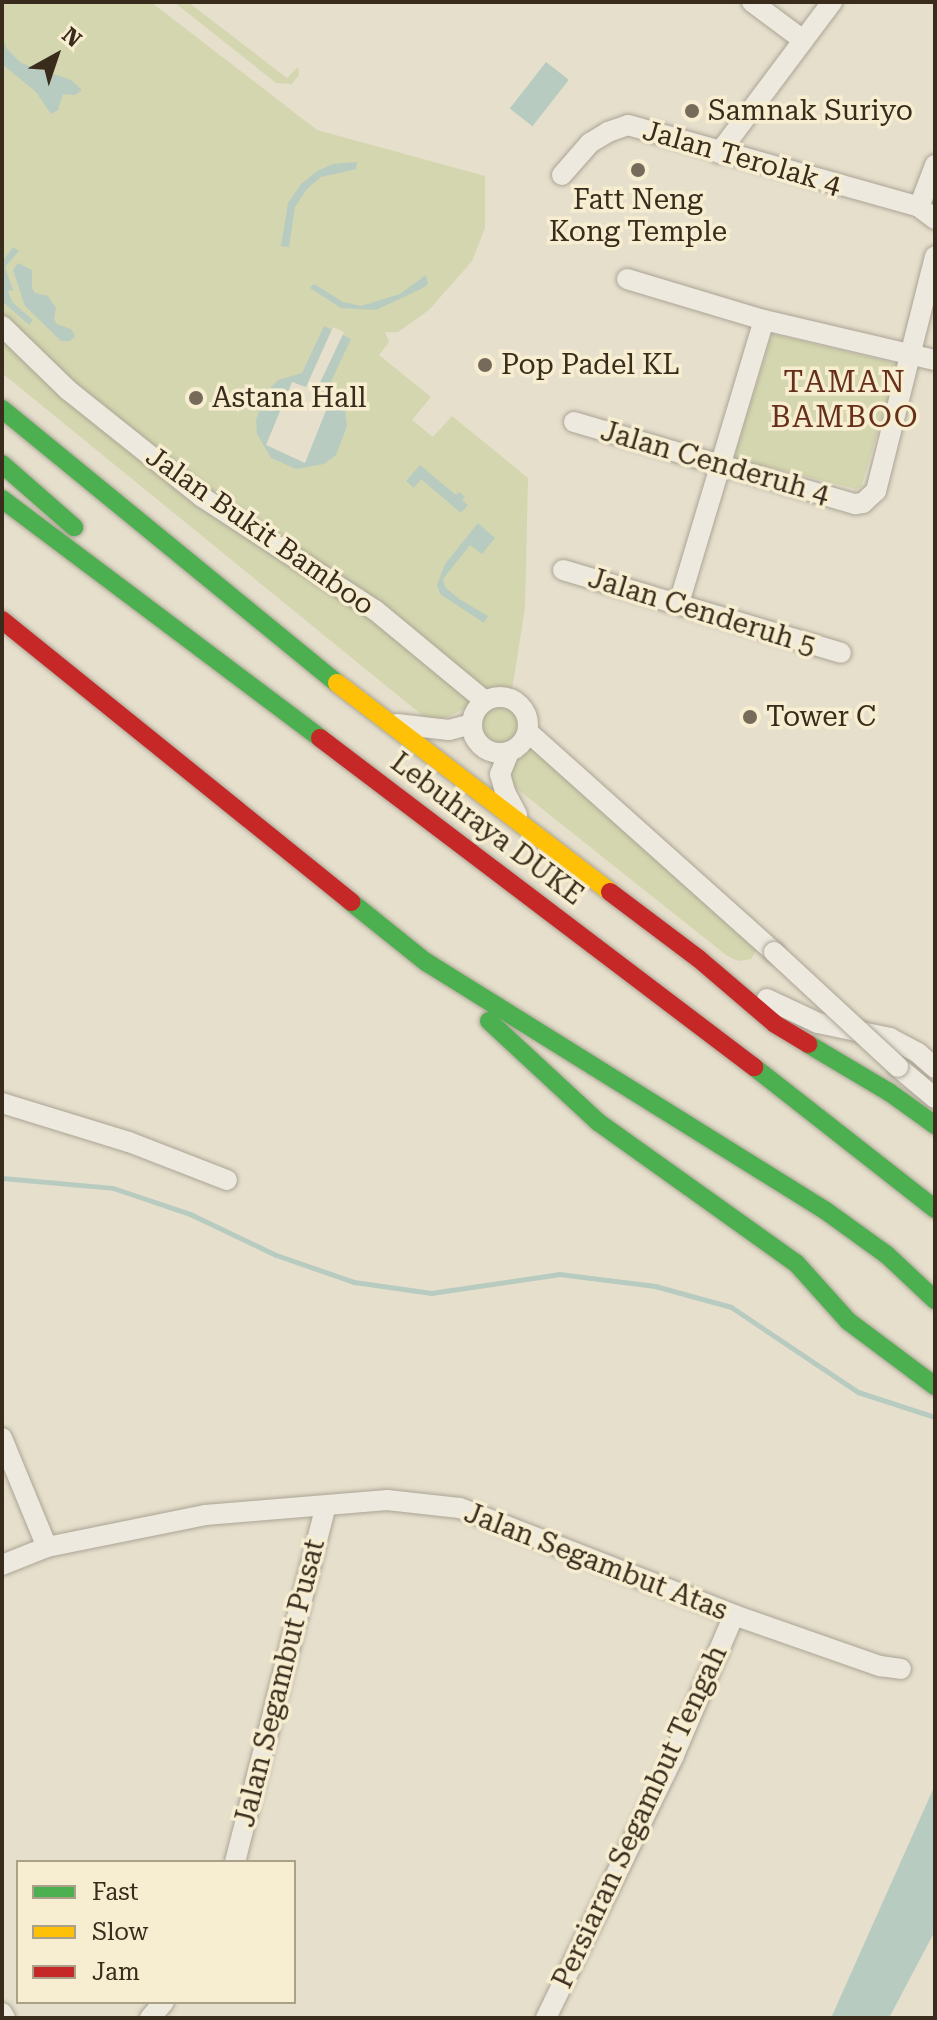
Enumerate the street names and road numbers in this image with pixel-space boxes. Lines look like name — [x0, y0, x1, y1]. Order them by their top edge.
street label: Jalan Terolak 4 — [639, 114, 845, 202]
street label: Jalan Cenderuh 4 — [597, 414, 833, 512]
street label: Jalan Bukit Bamboo — [139, 440, 381, 622]
street label: Jalan Cenderuh 5 — [584, 561, 820, 663]
street label: Lebuhraya DUKE — [384, 746, 590, 912]
street label: Jalan Segambut Atas — [460, 1496, 732, 1628]
street label: Jalan Segambut Pusat — [228, 1536, 332, 1830]
street label: Persiaran Segambut Tengah — [546, 1640, 734, 1994]

